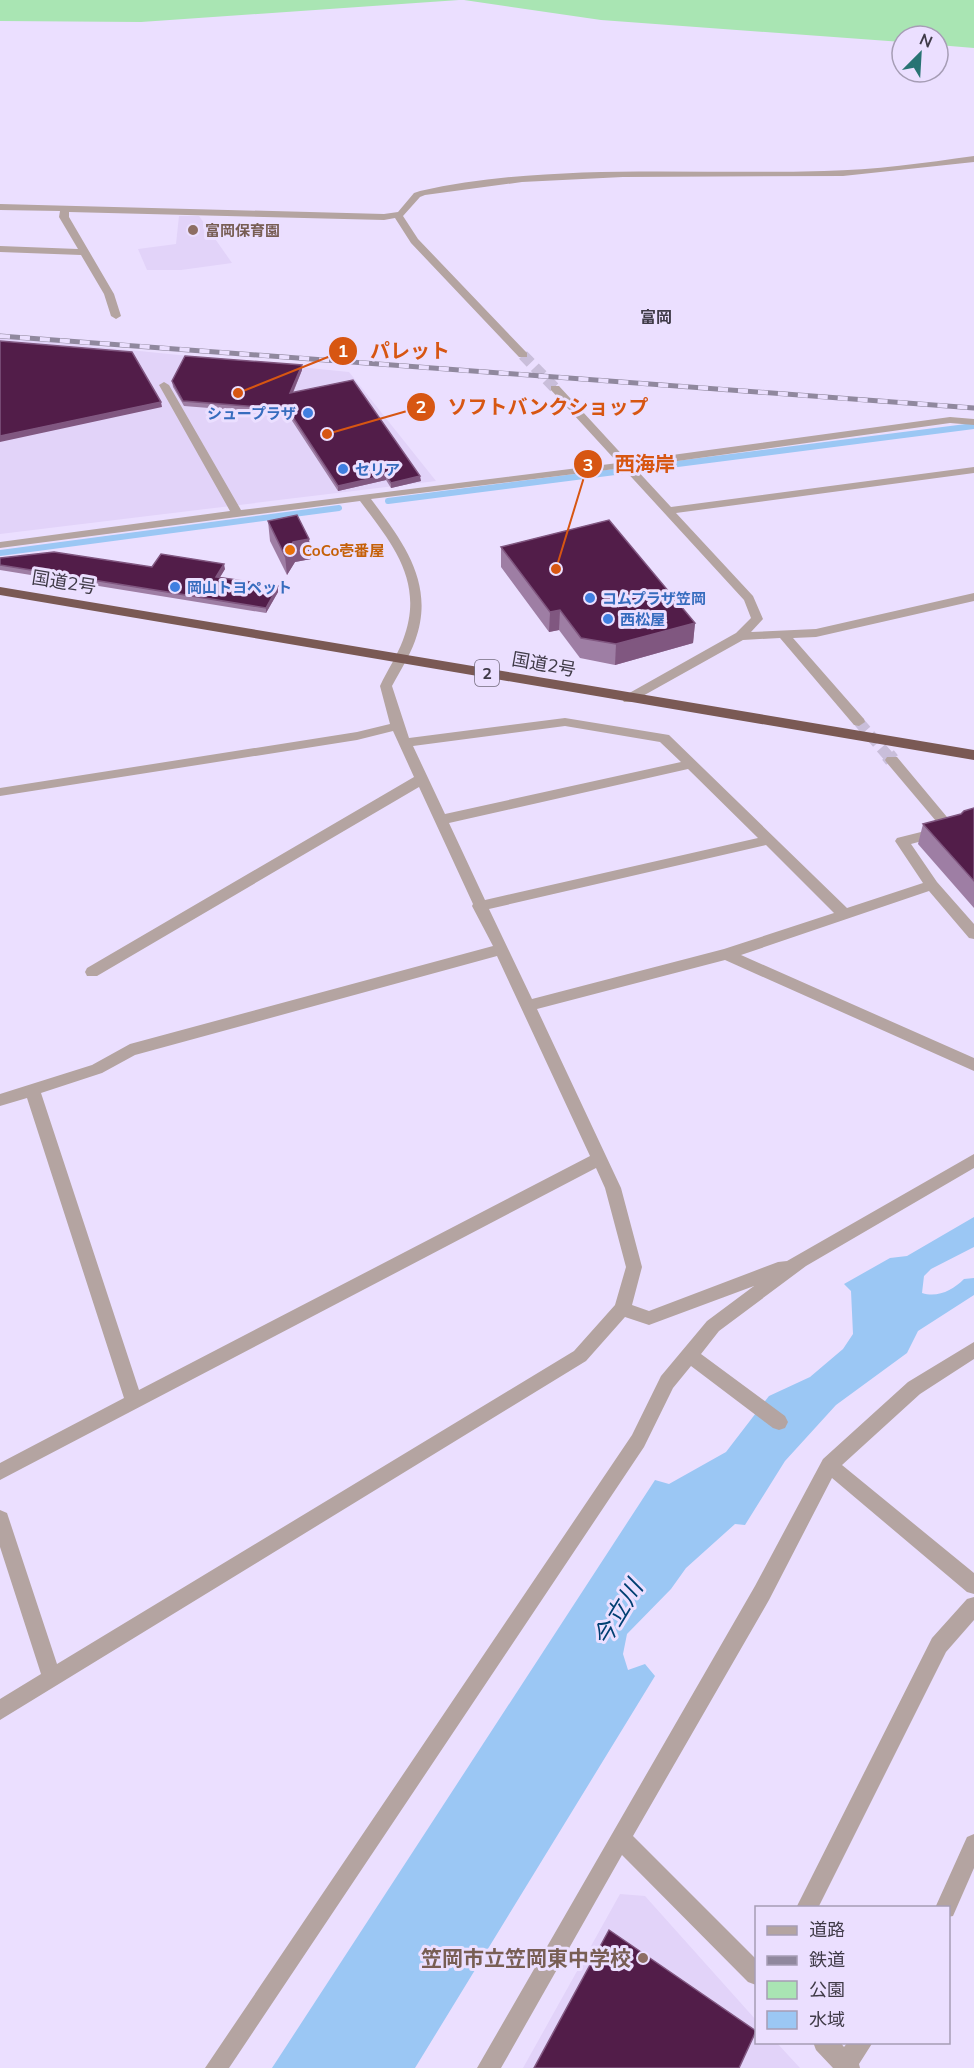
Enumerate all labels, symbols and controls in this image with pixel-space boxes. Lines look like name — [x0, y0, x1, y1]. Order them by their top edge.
north arrow — [890, 24, 950, 84]
text: N — [917, 29, 936, 52]
place label: 富岡保育園 — [205, 221, 280, 240]
marker: 富岡保育園 — [186, 223, 200, 237]
district label: 富岡 — [640, 307, 672, 327]
callout: パレット — [328, 332, 462, 370]
text: パレット — [370, 338, 450, 363]
text: 1 — [338, 339, 348, 362]
callout: ソフトバンクショップ — [406, 388, 660, 426]
text: ソフトバンクショップ — [448, 394, 649, 419]
text: 2 — [416, 395, 426, 418]
place label: シュープラザ — [207, 404, 296, 423]
marker: シュープラザ — [301, 406, 315, 420]
callout: 西海岸 — [573, 445, 687, 483]
text: 西海岸 — [615, 451, 675, 476]
text: 3 — [583, 453, 593, 476]
place label: セリア — [355, 460, 400, 479]
marker: セリア — [336, 462, 350, 476]
place label: CoCo壱番屋 — [302, 541, 384, 560]
marker: CoCo壱番屋 — [283, 543, 297, 557]
street label: 国道2号 — [30, 566, 98, 598]
place label: 岡山トヨペット — [187, 578, 292, 597]
marker: 岡山トヨペット — [168, 580, 182, 594]
place label: コムプラザ笠岡 — [602, 589, 706, 608]
marker: コムプラザ笠岡 — [583, 591, 597, 605]
place label: 西松屋 — [620, 610, 665, 629]
marker: 西松屋 — [601, 612, 615, 626]
street label: 国道2号 — [510, 647, 578, 681]
road number: 2 — [475, 660, 499, 686]
water label: 今立川 — [586, 1572, 650, 1652]
legend — [755, 1906, 950, 2044]
text: 道路 — [809, 1918, 845, 1941]
place label: 笠岡市立笠岡東中学校 — [421, 1945, 631, 1971]
text: 鉄道 — [809, 1948, 845, 1971]
marker: 笠岡市立笠岡東中学校 — [636, 1951, 650, 1965]
text: 公園 — [809, 1978, 845, 2001]
text: 水域 — [809, 2008, 845, 2031]

